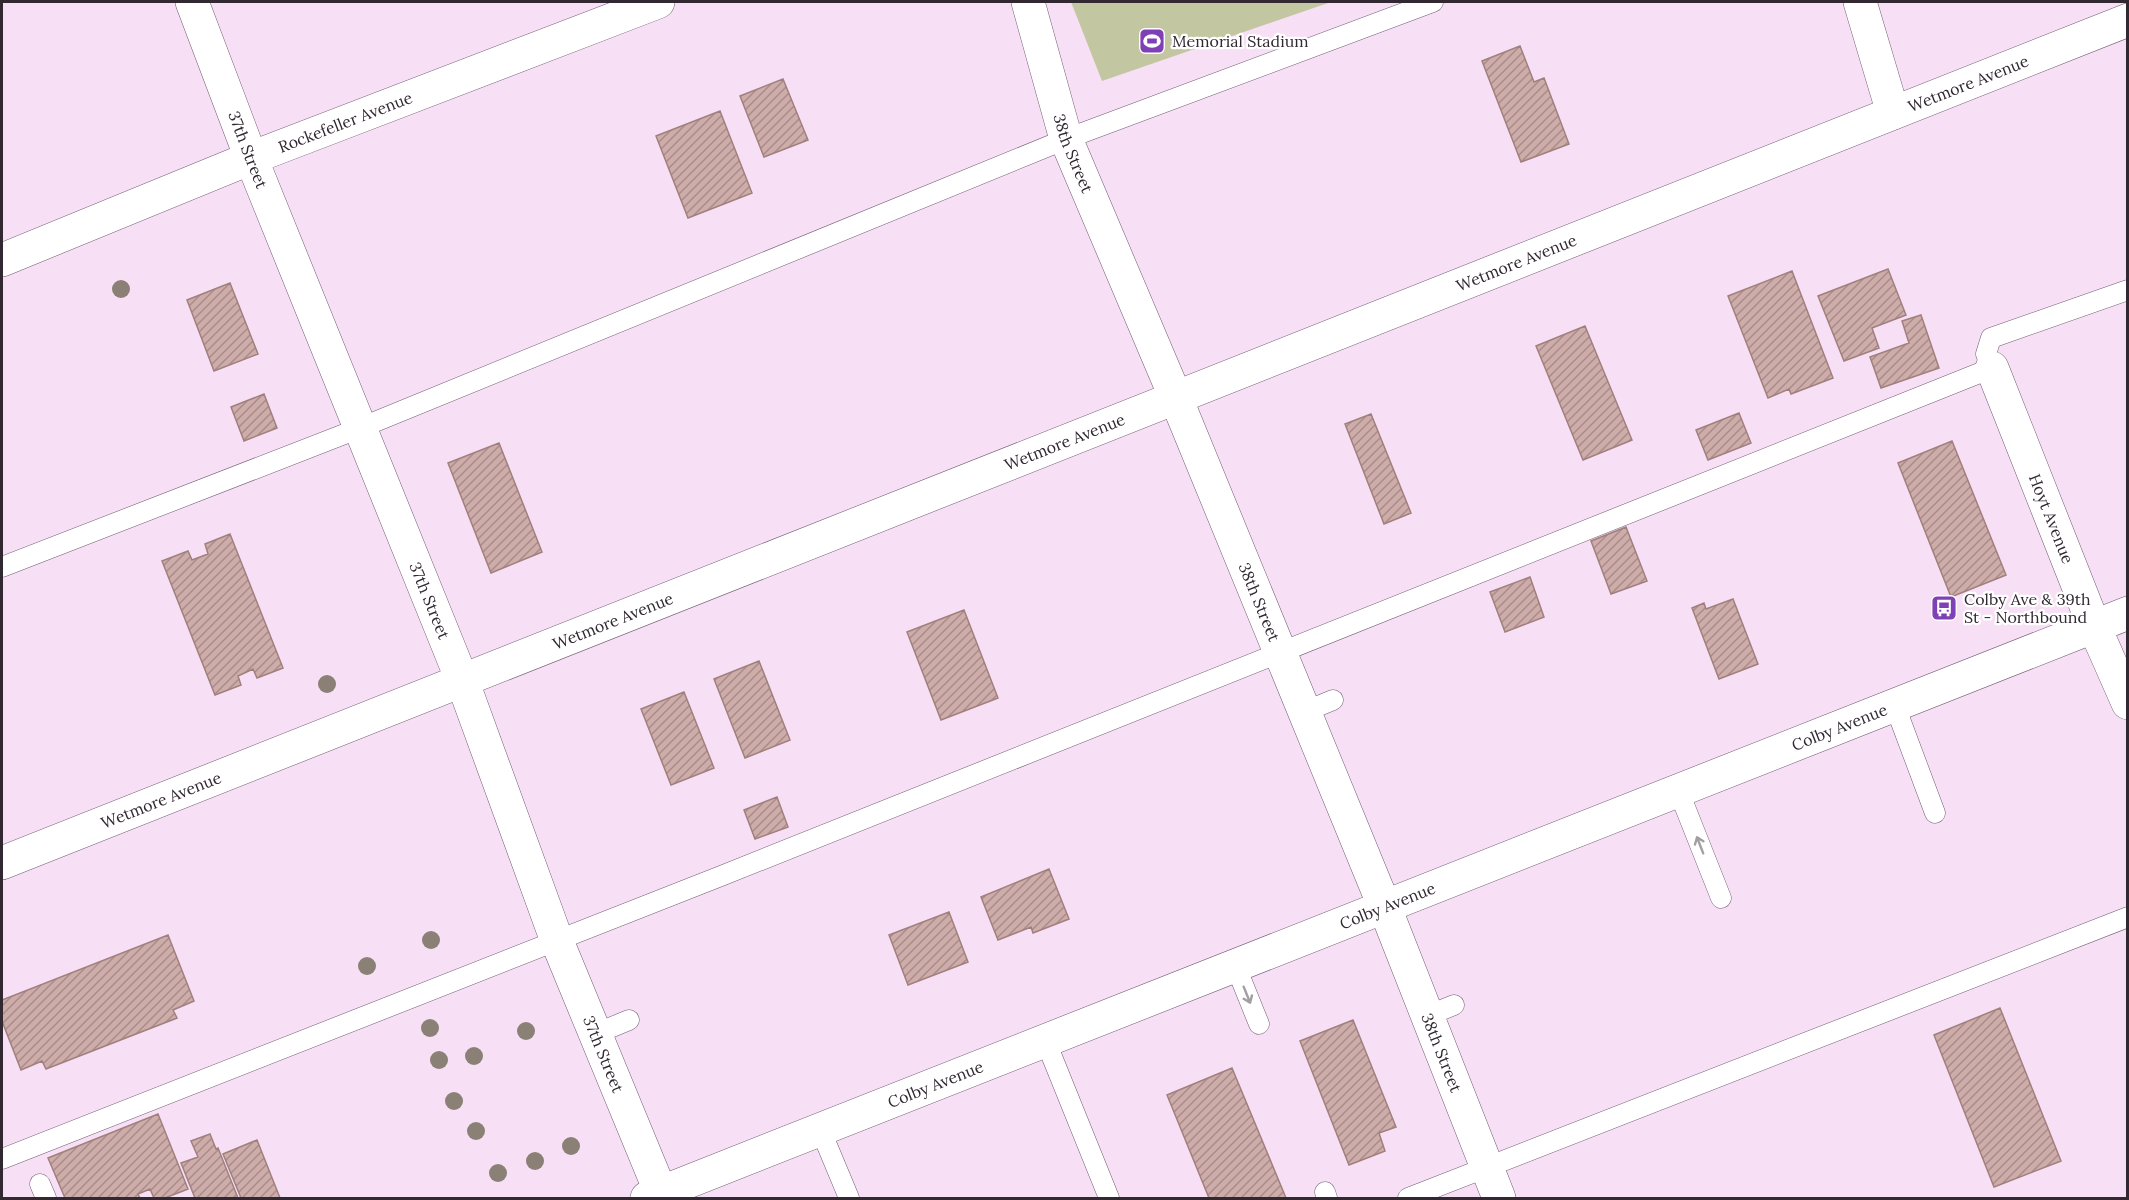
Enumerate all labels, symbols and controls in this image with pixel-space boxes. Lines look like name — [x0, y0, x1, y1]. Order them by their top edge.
sports icon: Memorial Stadium — [1137, 26, 1167, 56]
place label: Memorial Stadium — [1172, 31, 1309, 51]
street label: Wetmore Avenue — [1905, 50, 2031, 116]
street label: Rockefeller Avenue — [275, 87, 415, 157]
street label: 37th Street — [224, 108, 273, 192]
street label: 38th Street — [1049, 111, 1098, 197]
street label: Wetmore Avenue — [1453, 230, 1580, 295]
street label: Wetmore Avenue — [1001, 409, 1128, 475]
street label: Hoyt Avenue — [2025, 471, 2078, 567]
street label: 37th Street — [405, 559, 455, 643]
street label: 38th Street — [1234, 560, 1285, 645]
street label: Wetmore Avenue — [550, 588, 676, 654]
place label: Colby Ave & 39th St - Northbound — [1964, 589, 2091, 627]
bus stop icon: Colby Ave & 39th St - Northbound — [1929, 593, 1959, 623]
street label: Colby Avenue — [1789, 699, 1890, 755]
street label: Wetmore Avenue — [98, 767, 224, 833]
one-way arrow — [1694, 836, 1705, 855]
street label: Colby Avenue — [1337, 878, 1438, 933]
one-way arrow — [1242, 986, 1253, 1004]
street label: 38th Street — [1417, 1010, 1467, 1096]
street label: 37th Street — [579, 1013, 629, 1096]
street label: Colby Avenue — [885, 1056, 986, 1112]

